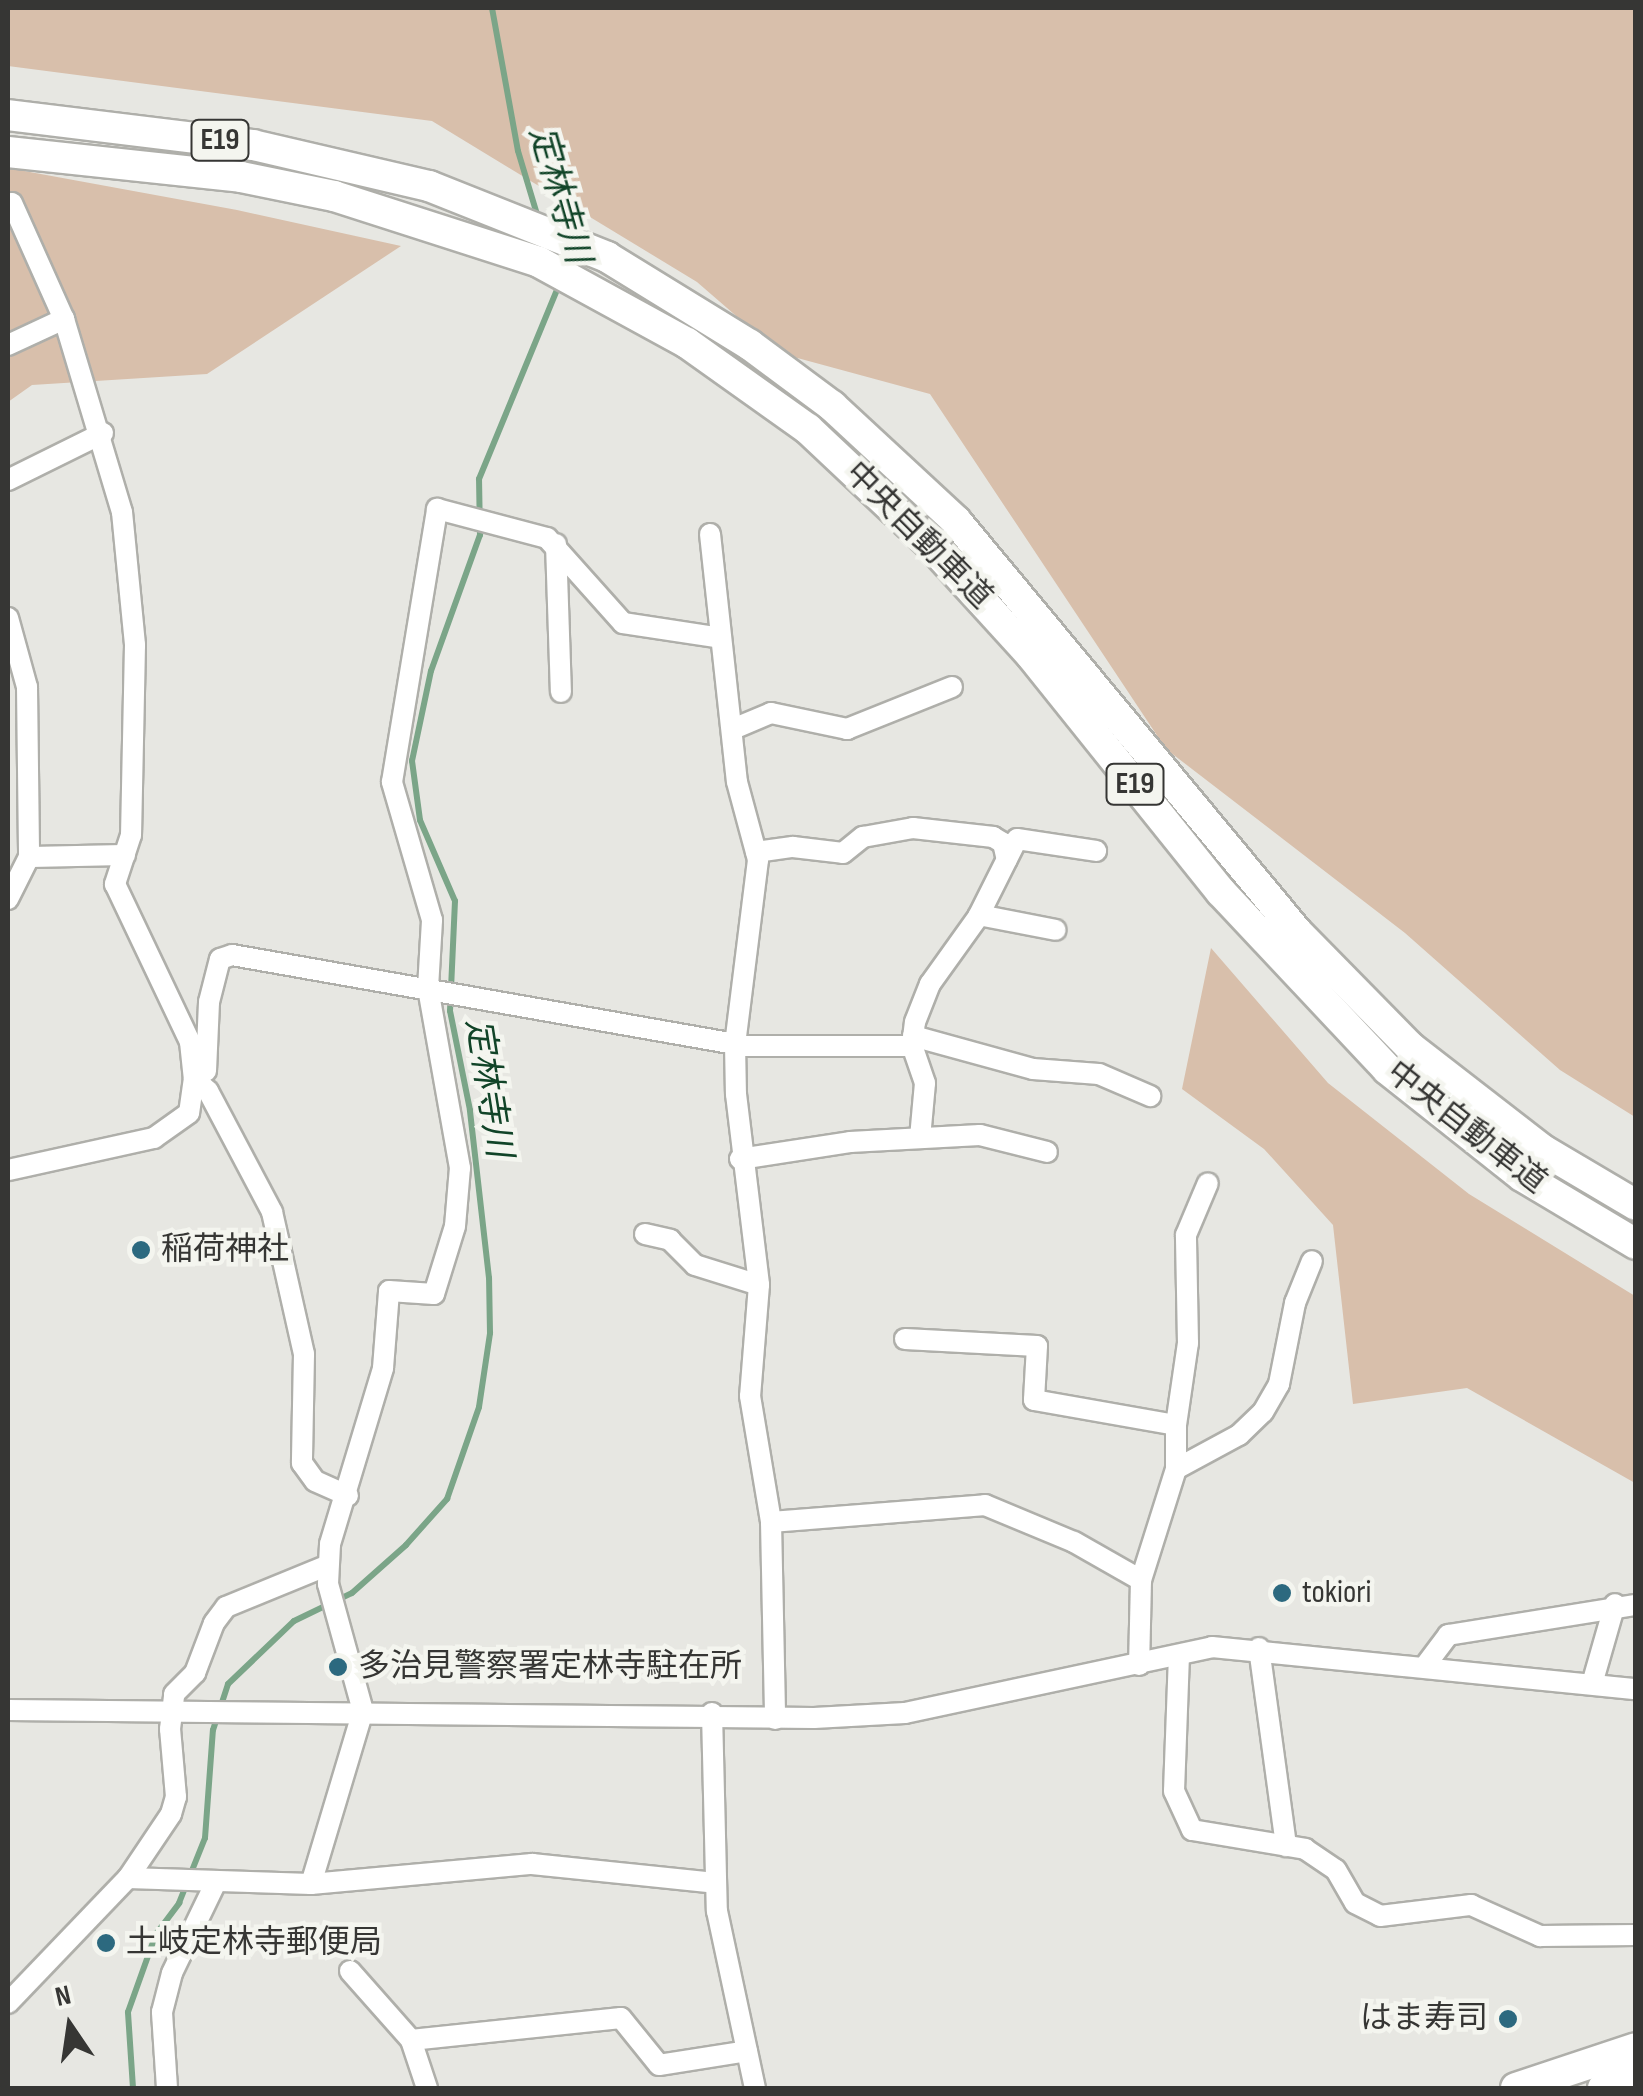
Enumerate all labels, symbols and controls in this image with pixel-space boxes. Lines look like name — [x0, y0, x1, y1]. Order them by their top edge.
road number: E19 — [190, 115, 250, 165]
water label: 定林寺川 — [520, 122, 598, 268]
street label: 中央自動車道 — [837, 455, 999, 617]
road number: E19 — [1105, 759, 1165, 809]
water label: 定林寺川 — [456, 1016, 520, 1160]
street label: 中央自動車道 — [1379, 1054, 1553, 1202]
place label: 稲荷神社 — [161, 1231, 289, 1269]
marker: 稲荷神社 — [130, 1239, 152, 1261]
place label: tokiori — [1302, 1574, 1371, 1612]
marker: tokiori — [1271, 1582, 1293, 1604]
place label: 多治見警察署定林寺駐在所 — [358, 1648, 742, 1686]
marker: 多治見警察署定林寺駐在所 — [327, 1656, 349, 1678]
place label: 土岐定林寺郵便局 — [126, 1924, 382, 1962]
marker: 土岐定林寺郵便局 — [95, 1932, 117, 1954]
north arrow — [20, 1976, 120, 2076]
text: N — [52, 1979, 74, 2014]
place label: はま寿司 — [1360, 2000, 1488, 2038]
marker: はま寿司 — [1497, 2008, 1519, 2030]

